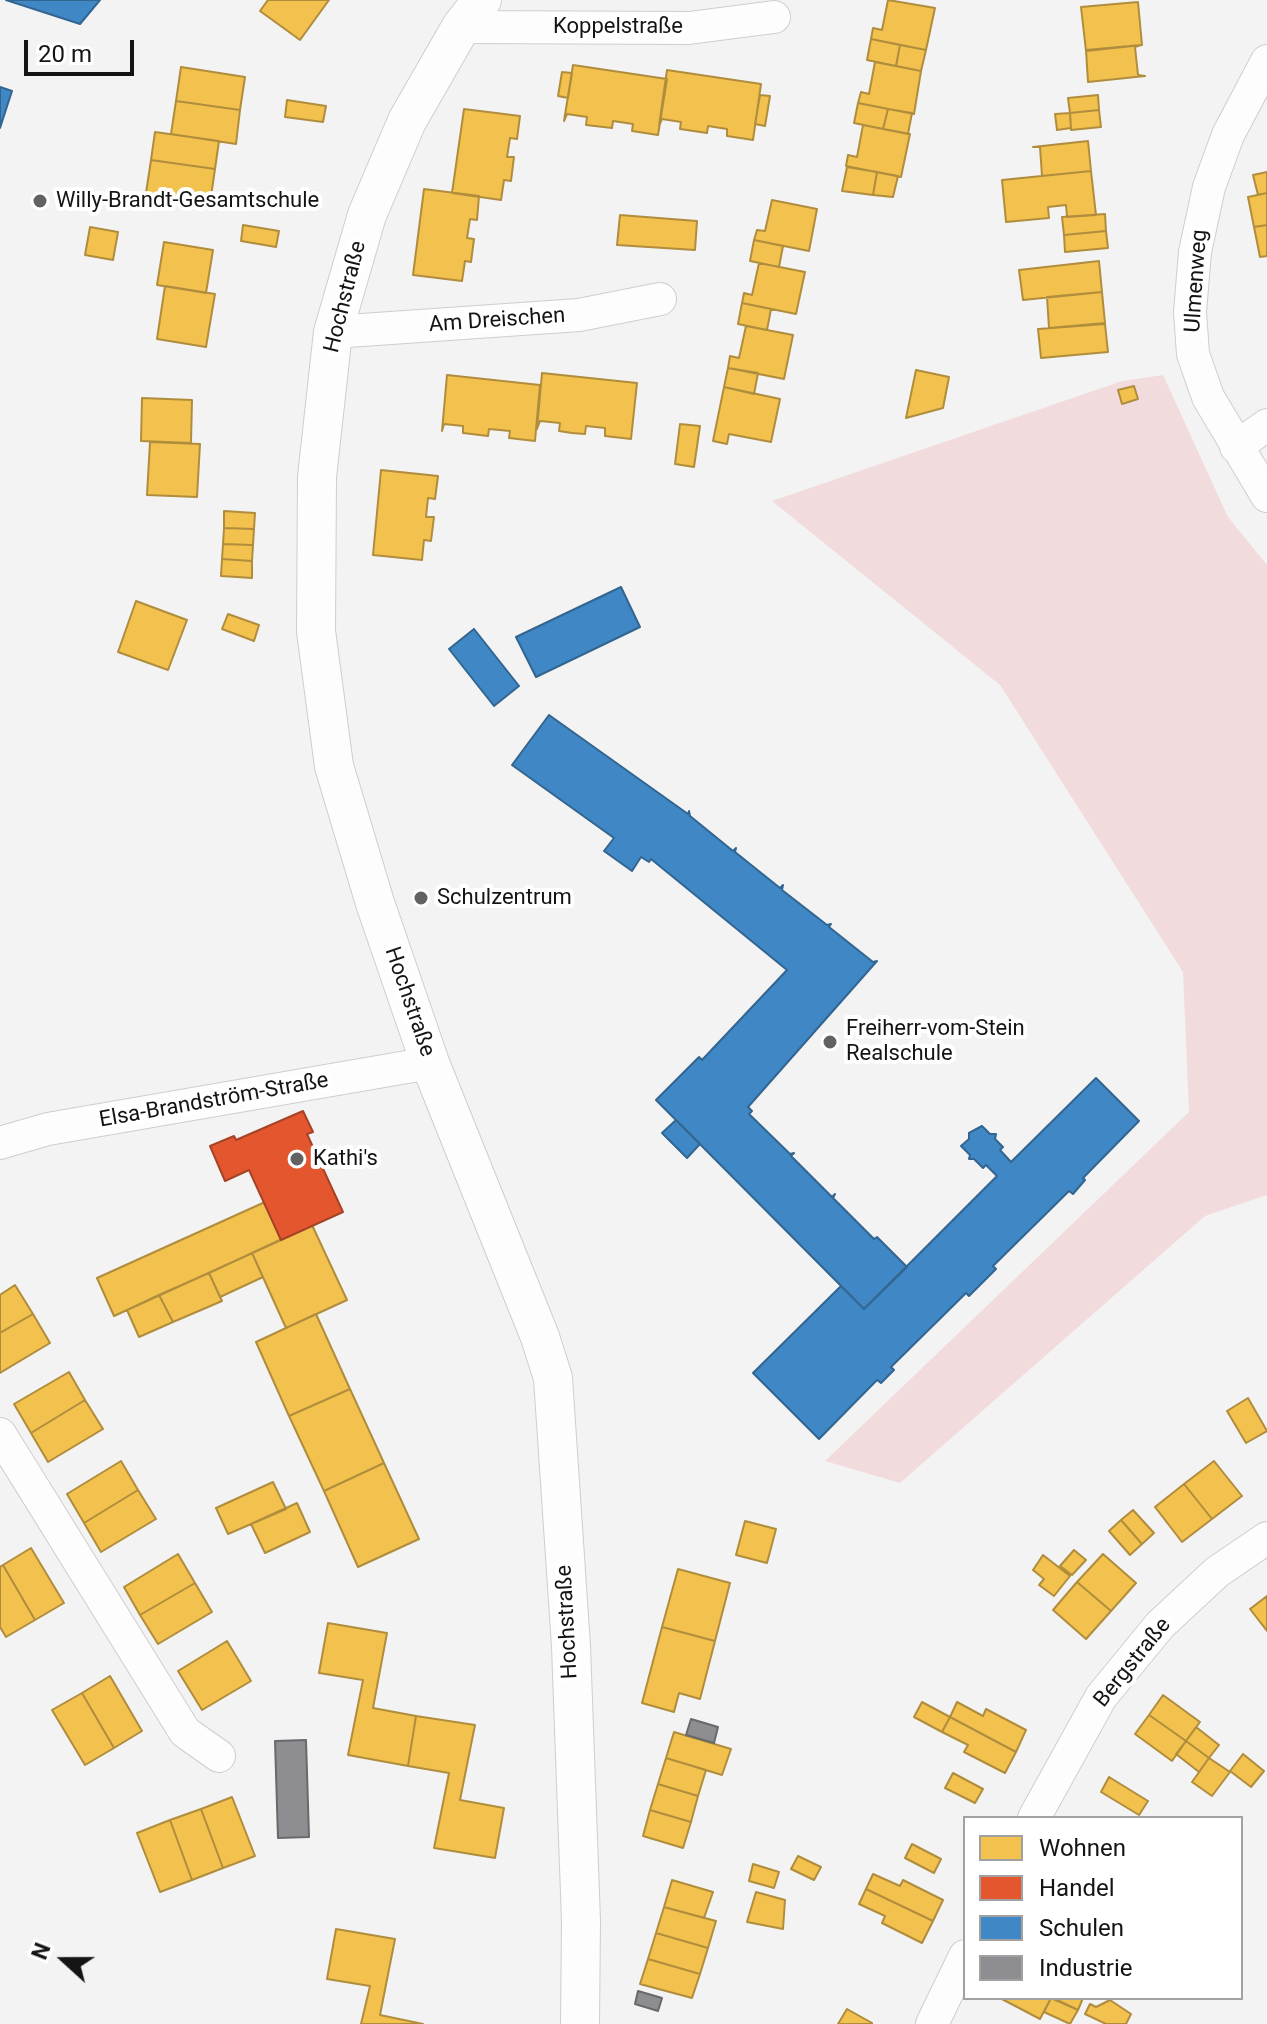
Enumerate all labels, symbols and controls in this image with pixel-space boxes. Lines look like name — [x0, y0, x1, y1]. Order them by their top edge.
street label: Koppelstraße — [553, 14, 683, 40]
scale bar — [28, 24, 138, 74]
text: 20 m — [38, 40, 92, 68]
place label: Willy-Brandt-Gesamtschule — [56, 188, 319, 214]
marker: Willy-Brandt-Gesamtschule — [31, 192, 49, 210]
street label: Ulmenweg — [1180, 229, 1214, 333]
street label: Hochstraße — [319, 238, 373, 356]
street label: Am Dreischen — [428, 303, 566, 339]
place label: Schulzentrum — [437, 885, 572, 911]
marker: Schulzentrum — [412, 889, 430, 907]
street label: Hochstraße — [378, 944, 440, 1060]
place label: Freiherr-vom-Stein Realschule — [846, 1016, 1025, 1068]
marker: Freiherr-vom-Stein Realschule — [821, 1033, 839, 1051]
street label: Elsa-Brandström-Straße — [97, 1068, 331, 1134]
place label: Kathi's — [313, 1146, 378, 1172]
marker: Kathi's — [288, 1150, 306, 1168]
street label: Hochstraße — [552, 1564, 584, 1680]
street label: Bergstraße — [1089, 1613, 1177, 1713]
legend — [963, 1816, 1243, 2000]
text: Wohnen — [1039, 1834, 1126, 1862]
text: Handel — [1039, 1874, 1115, 1902]
text: Schulen — [1039, 1914, 1124, 1942]
north arrow — [24, 1920, 104, 2000]
text: N — [27, 1939, 56, 1963]
text: Industrie — [1039, 1954, 1132, 1982]

